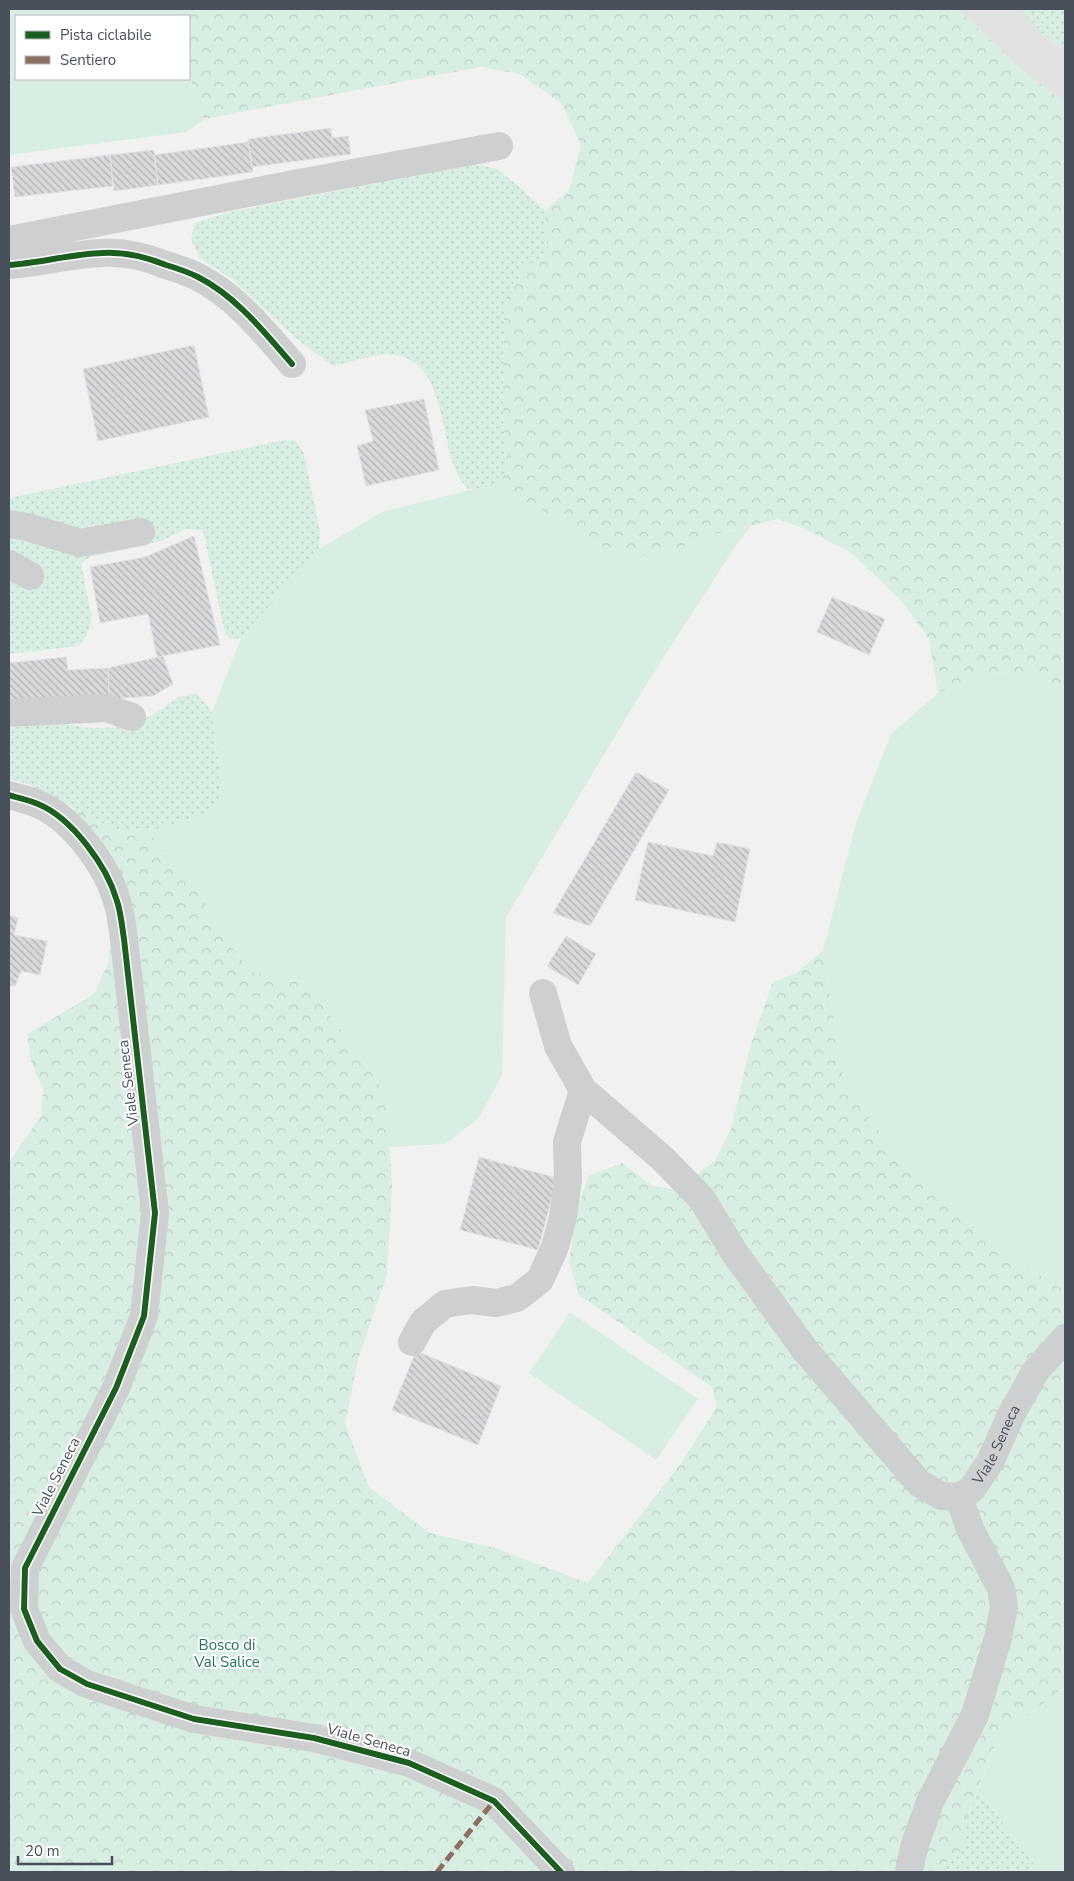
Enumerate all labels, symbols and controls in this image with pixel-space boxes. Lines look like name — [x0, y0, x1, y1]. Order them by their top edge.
legend — [15, 15, 190, 80]
text: Pista ciclabile — [60, 25, 152, 45]
text: Sentiero — [60, 50, 116, 70]
street label: Viale Seneca — [113, 1039, 143, 1128]
street label: Viale Seneca — [967, 1401, 1025, 1489]
street label: Viale Seneca — [27, 1434, 85, 1521]
park label: Bosco di Val Salice — [193, 1635, 260, 1672]
street label: Viale Seneca — [324, 1718, 413, 1762]
scale bar — [18, 1834, 111, 1866]
text: 20 m — [25, 1841, 60, 1861]

